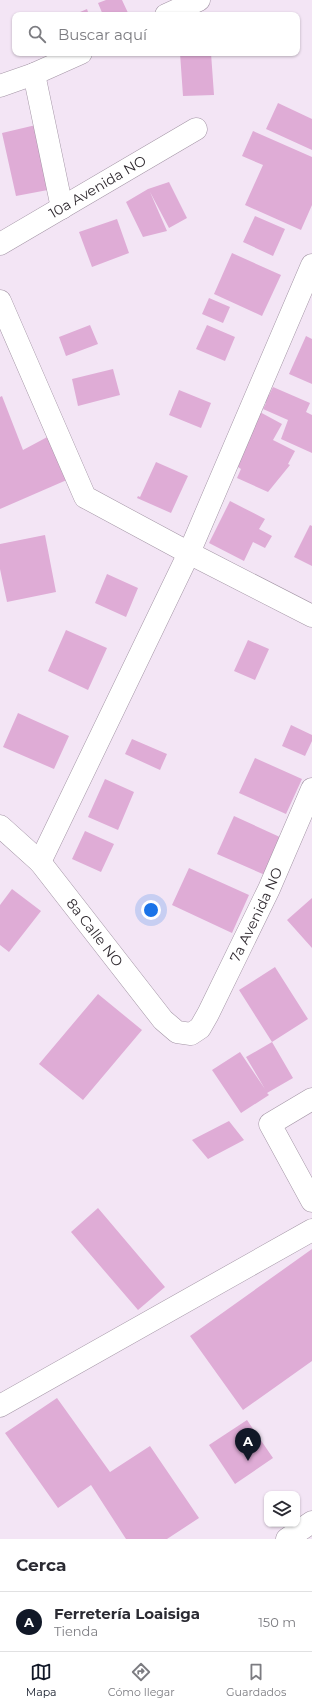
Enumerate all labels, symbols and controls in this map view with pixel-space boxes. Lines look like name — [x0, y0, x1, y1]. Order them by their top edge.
search box — [12, 12, 300, 56]
icon: search — [26, 23, 48, 45]
text: Buscar aquí — [58, 25, 147, 44]
street label: 10a Avenida NO — [46, 151, 150, 222]
street label: 7a Avenida NO — [226, 864, 286, 965]
street label: 8a Calle NO — [63, 895, 127, 970]
your location — [141, 900, 161, 920]
pin: A — [235, 1428, 261, 1461]
map controls — [264, 1491, 300, 1527]
button: layers — [264, 1491, 300, 1527]
text: Cerca — [16, 1555, 66, 1575]
text: Ferretería Loaisiga — [54, 1604, 200, 1623]
text: A — [24, 1614, 34, 1630]
text: 150 m — [258, 1614, 296, 1630]
text: Tienda — [54, 1623, 98, 1639]
tab: Mapa — [26, 1661, 57, 1699]
tab: Cómo llegar — [108, 1661, 175, 1699]
tab: Guardados — [226, 1661, 286, 1699]

